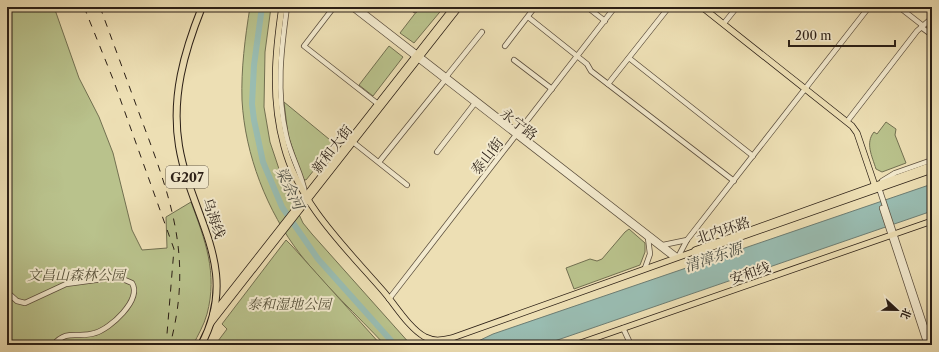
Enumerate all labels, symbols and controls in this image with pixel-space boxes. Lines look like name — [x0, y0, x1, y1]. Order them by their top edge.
scale bar — [789, 22, 895, 48]
text: 200 m — [795, 28, 832, 43]
street label: 永宁路 — [497, 104, 541, 144]
street label: 新和大街 — [308, 121, 356, 177]
street label: 泰山街 — [467, 134, 507, 178]
water label: 梁余河 — [272, 164, 310, 215]
road number: G207 — [166, 166, 208, 188]
street label: 乌海线 — [199, 195, 229, 241]
street label: 北内环路 — [694, 213, 752, 247]
water label: 清漳东源 — [682, 237, 747, 276]
street label: 安和线 — [727, 258, 773, 288]
park label: 文昌山森林公园 — [27, 266, 127, 284]
north arrow — [877, 290, 917, 330]
park label: 泰和湿地公园 — [247, 295, 333, 313]
text: 北 — [898, 306, 915, 321]

